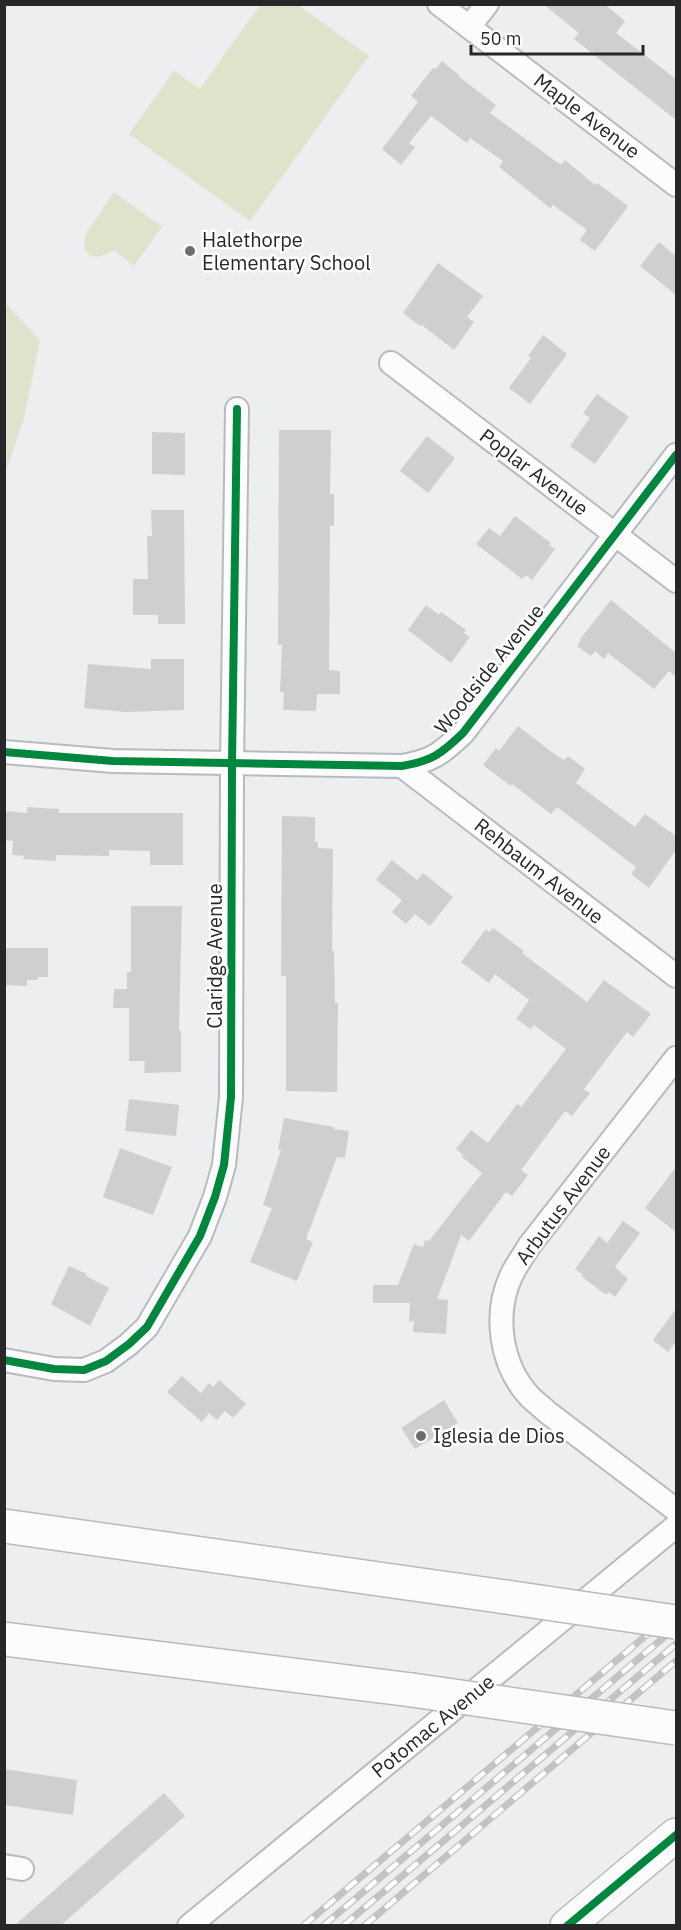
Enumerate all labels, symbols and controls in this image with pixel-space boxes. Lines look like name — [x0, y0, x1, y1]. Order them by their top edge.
scale bar — [471, 18, 644, 56]
text: 50 m — [480, 27, 522, 50]
street label: Maple Avenue — [529, 67, 646, 164]
place label: Halethorpe Elementary School — [202, 226, 371, 276]
marker: Halethorpe Elementary School — [183, 244, 197, 258]
street label: Poplar Avenue — [474, 422, 594, 521]
street label: Woodside Avenue — [428, 598, 550, 739]
street label: Rehbaum Avenue — [469, 811, 610, 930]
street label: Claridge Avenue — [201, 883, 228, 1029]
street label: Arbutus Avenue — [509, 1140, 616, 1270]
place label: Iglesia de Dios — [433, 1422, 565, 1449]
marker: Iglesia de Dios — [414, 1429, 428, 1443]
street label: Potomac Avenue — [366, 1668, 500, 1784]

